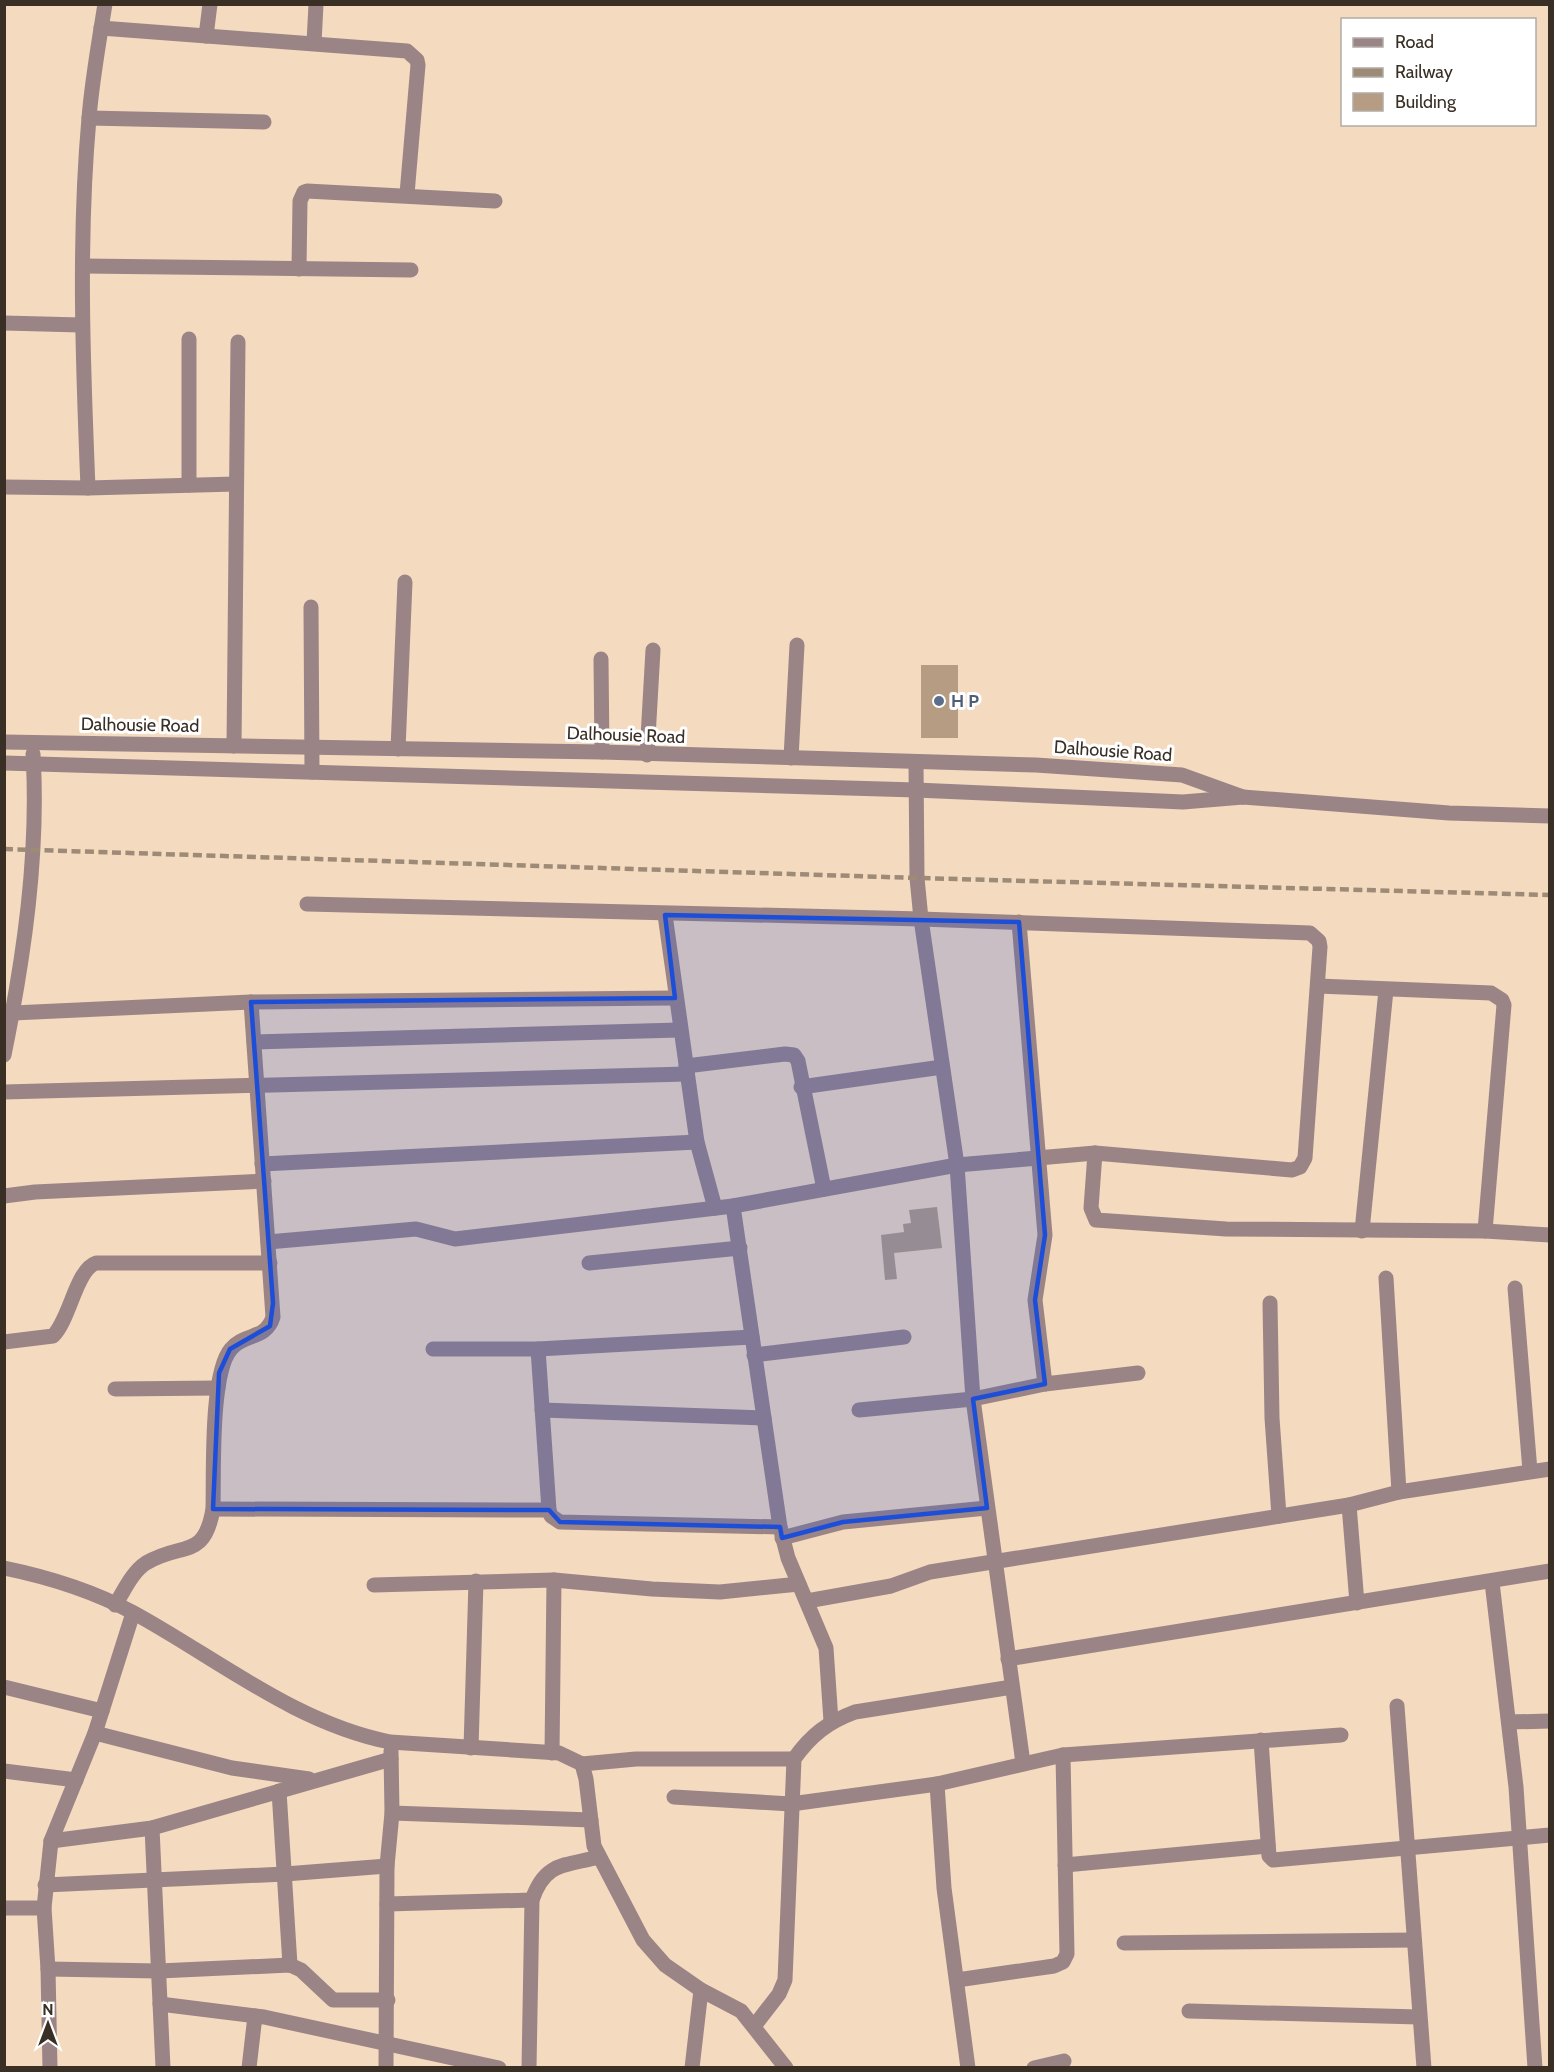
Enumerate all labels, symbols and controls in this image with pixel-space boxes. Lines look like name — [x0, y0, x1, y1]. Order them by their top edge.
legend — [1341, 18, 1536, 126]
text: Road — [1395, 31, 1434, 53]
text: Railway — [1395, 61, 1453, 83]
text: Building — [1395, 91, 1457, 113]
place label: H P — [951, 690, 979, 712]
marker: H P — [932, 694, 946, 708]
street label: Dalhousie Road — [81, 713, 199, 737]
street label: Dalhousie Road — [566, 722, 686, 748]
street label: Dalhousie Road — [1053, 736, 1173, 766]
north arrow — [18, 1994, 78, 2054]
text: N — [42, 2000, 54, 2019]

